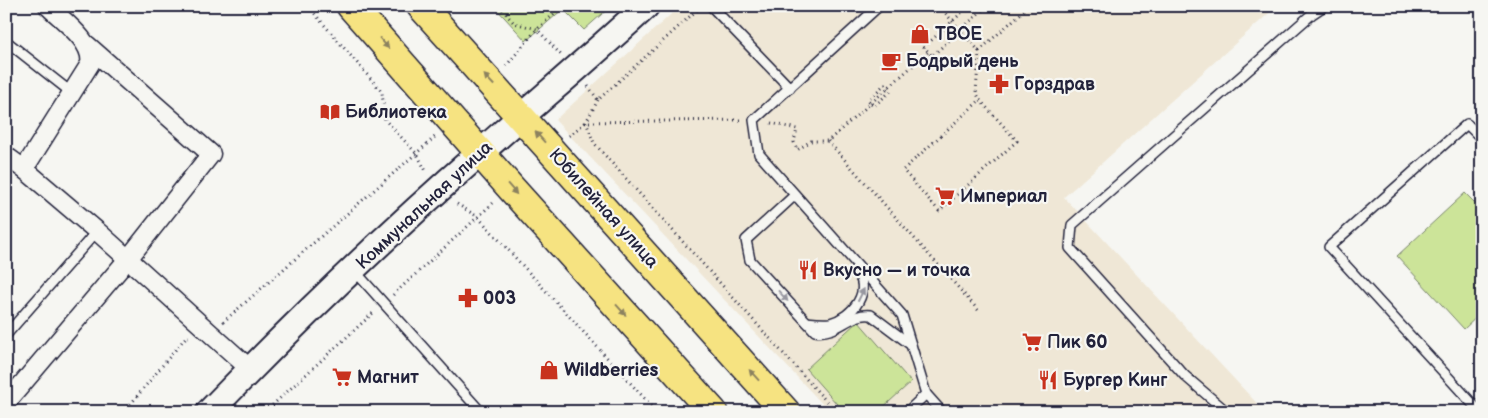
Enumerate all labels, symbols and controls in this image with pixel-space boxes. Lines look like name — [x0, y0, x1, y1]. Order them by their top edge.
shop icon: ТВОЕ — [909, 23, 931, 45]
place label: ТВОЕ — [935, 24, 982, 45]
one-way arrow — [378, 36, 389, 49]
cafe icon: Бодрый день — [880, 50, 902, 72]
place label: Бодрый день — [906, 51, 1019, 72]
pharmacy icon: Горздрав — [988, 73, 1010, 95]
one-way arrow — [483, 74, 495, 86]
place label: Горздрав — [1014, 74, 1095, 95]
library icon: Библиотека — [319, 101, 341, 123]
place label: Библиотека — [345, 102, 447, 123]
one-way arrow — [535, 131, 546, 144]
street label: Коммунальная улица — [352, 137, 497, 274]
street label: Юбилейная улица — [544, 144, 663, 273]
one-way arrow — [506, 183, 517, 195]
supermarket icon: Империал — [934, 185, 956, 207]
place label: Империал — [960, 186, 1047, 207]
restaurant icon: Вкусно — и точка — [797, 259, 819, 281]
place label: Вкусно — и точка — [823, 260, 970, 281]
pharmacy icon: 003 — [457, 287, 479, 309]
place label: 003 — [483, 288, 516, 309]
one-way arrow — [857, 288, 865, 302]
one-way arrow — [777, 289, 789, 301]
one-way arrow — [615, 303, 626, 316]
supermarket icon: Пик 60 — [1021, 331, 1043, 353]
place label: Пик 60 — [1047, 332, 1108, 353]
shop icon: Wildberries — [538, 359, 560, 381]
place label: Wildberries — [564, 360, 658, 381]
supermarket icon: Магнит — [331, 366, 353, 388]
place label: Магнит — [357, 367, 419, 388]
restaurant icon: Бургер Кинг — [1037, 369, 1059, 391]
one-way arrow — [748, 370, 760, 382]
place label: Бургер Кинг — [1063, 370, 1168, 391]

